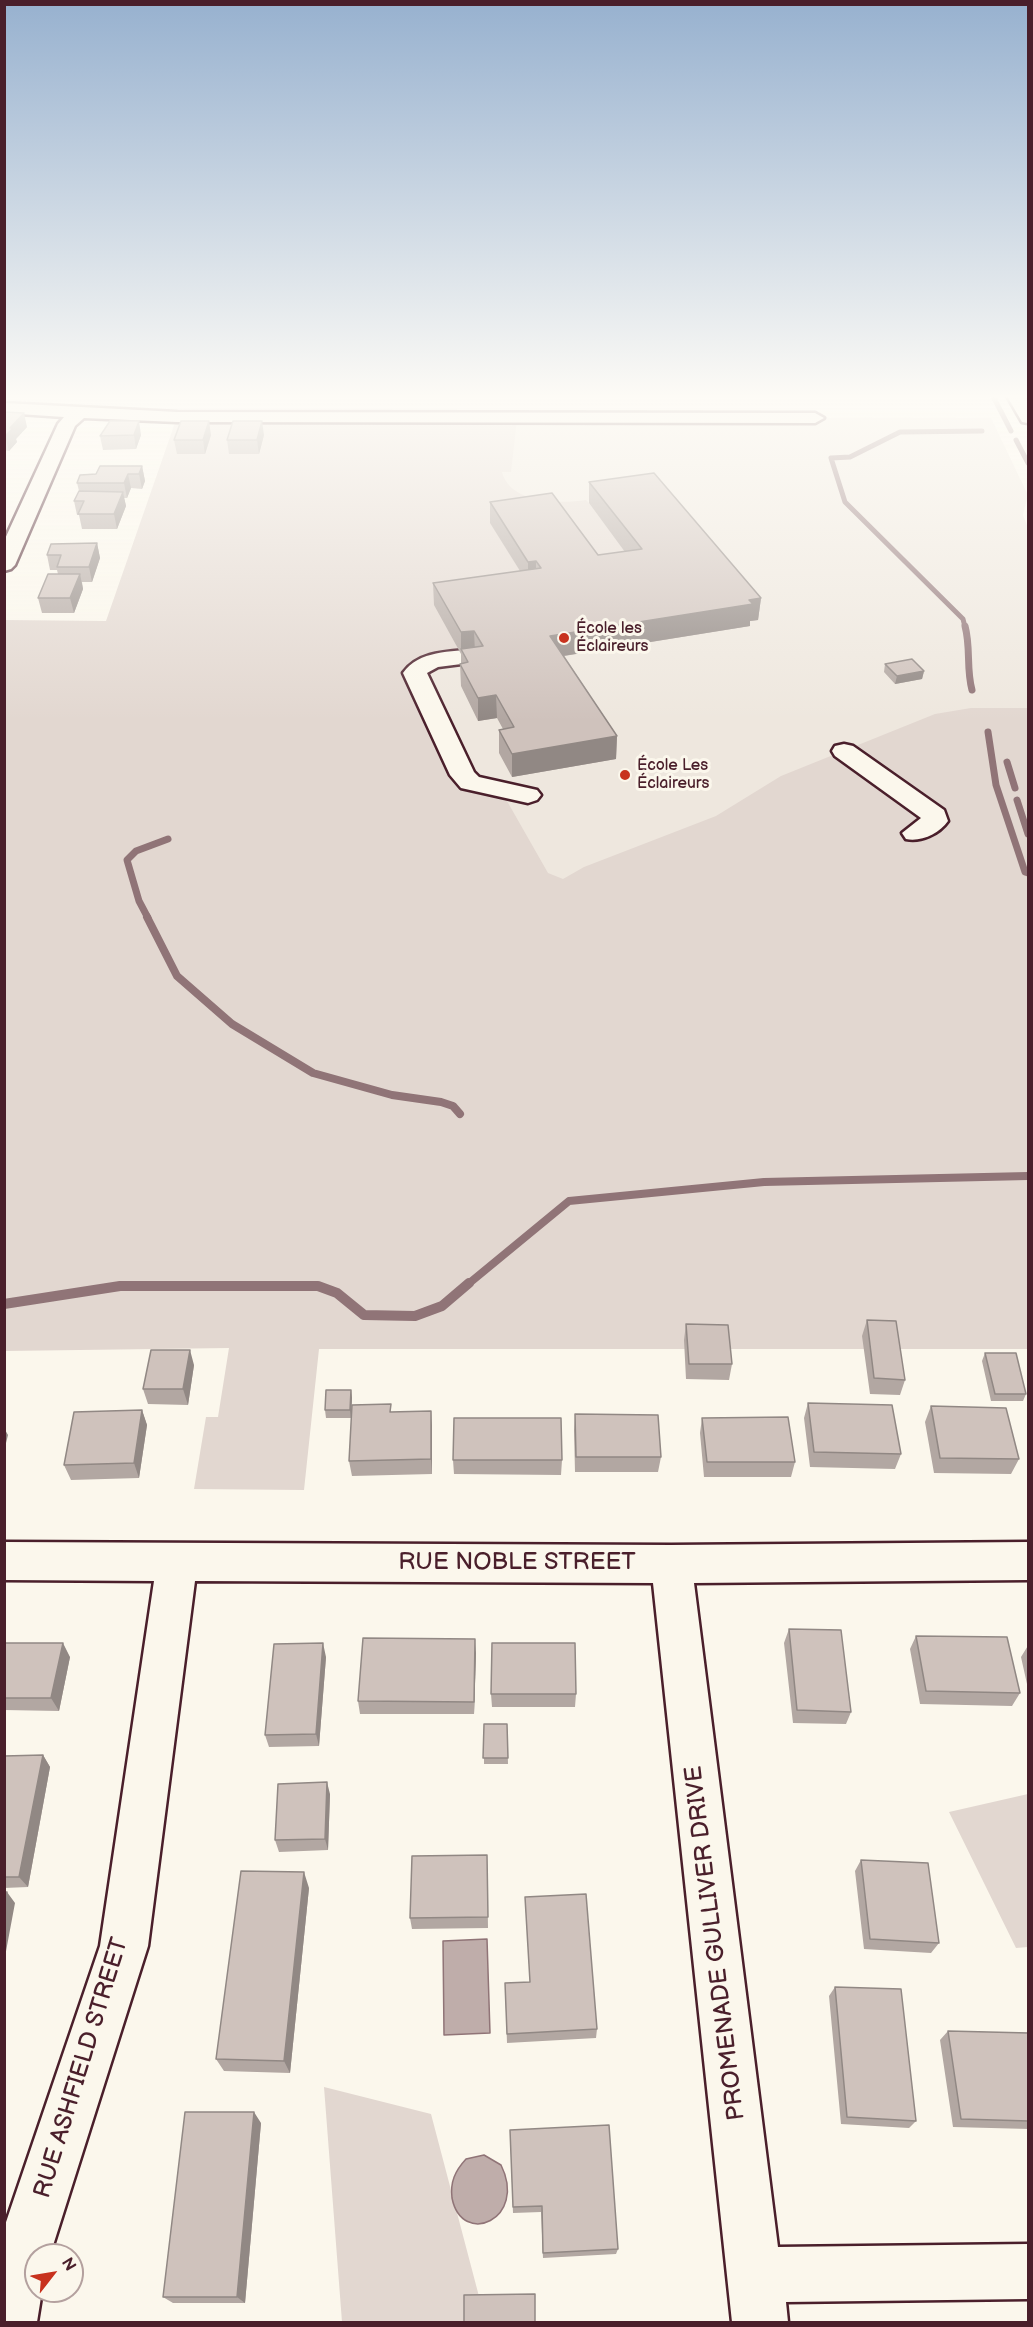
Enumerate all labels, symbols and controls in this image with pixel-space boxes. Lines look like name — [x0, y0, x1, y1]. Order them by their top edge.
place label: École les Éclaireurs — [576, 619, 649, 657]
marker: École les Éclaireurs — [557, 631, 571, 645]
place label: École Les Éclaireurs — [637, 756, 710, 794]
marker: École Les Éclaireurs — [618, 768, 632, 782]
street label: RUE NOBLE STREET — [398, 1549, 636, 1577]
street label: PROMENADE GULLIVER DRIVE — [680, 1764, 752, 2122]
street label: RUE ASHFIELD STREET — [29, 1934, 135, 2202]
north arrow — [24, 2243, 84, 2303]
text: N — [57, 2254, 79, 2275]

